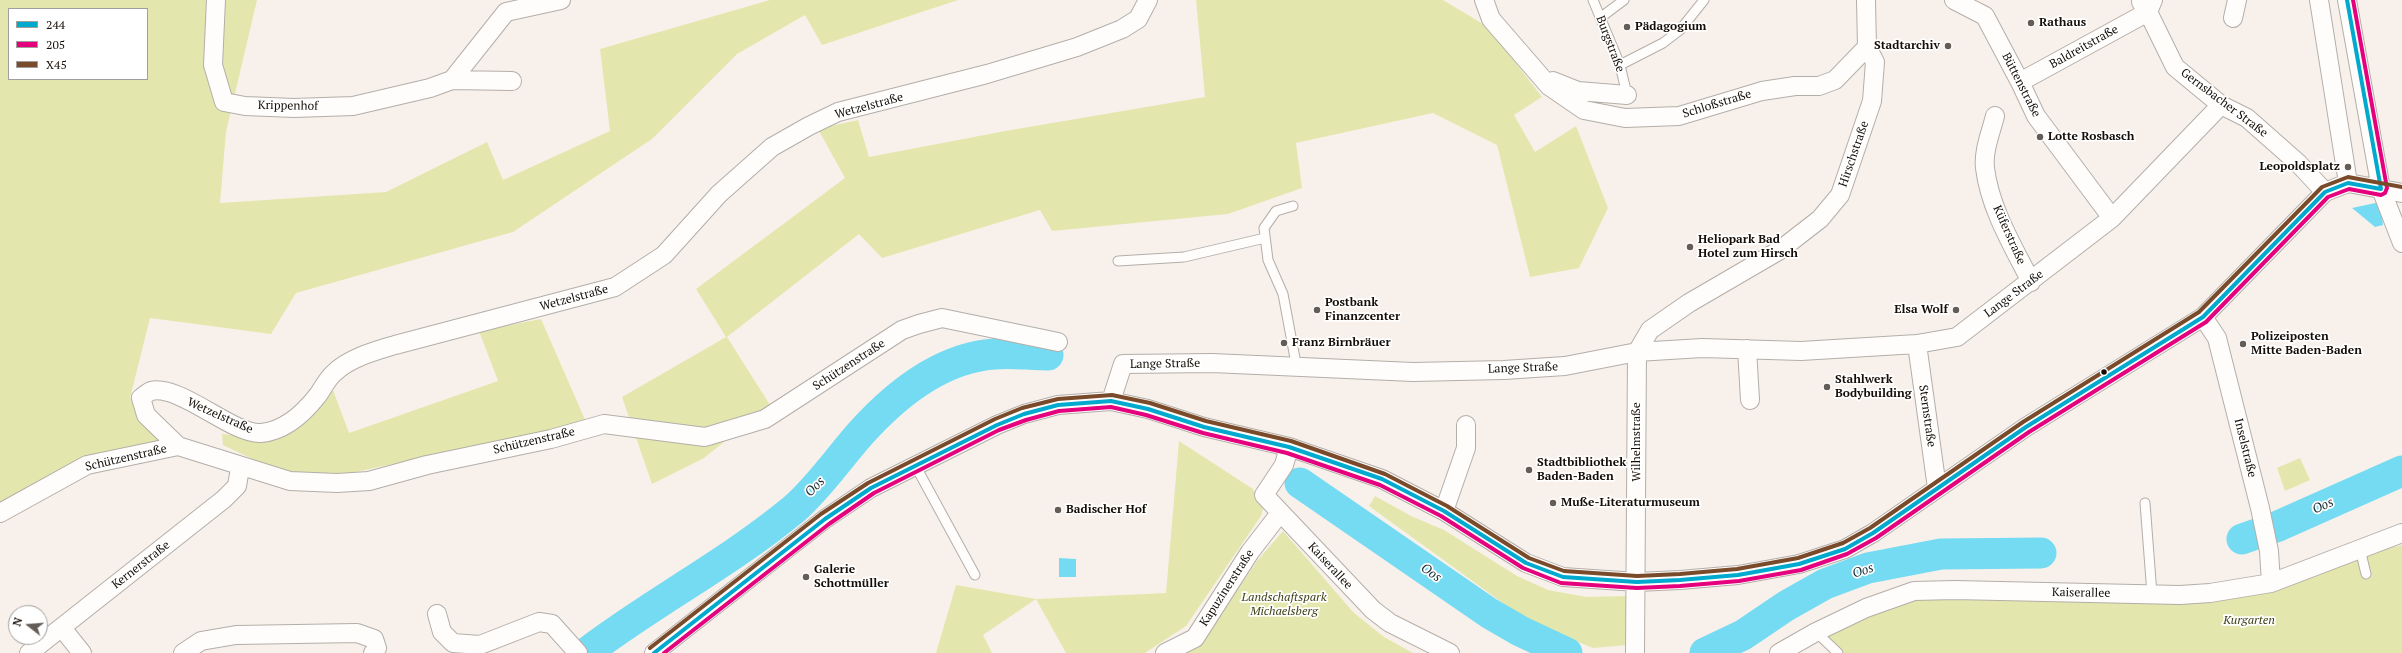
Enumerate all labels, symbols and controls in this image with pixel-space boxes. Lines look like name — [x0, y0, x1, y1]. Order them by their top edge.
legend — [8, 8, 148, 80]
street label: Burgstraße — [1593, 14, 1627, 74]
place label: Rathaus — [2039, 16, 2086, 30]
text: 244 — [46, 17, 65, 32]
marker: Rathaus — [2026, 18, 2036, 28]
place label: Pädagogium — [1635, 20, 1706, 34]
marker: Pädagogium — [1622, 22, 1632, 32]
street label: Baldreitstraße — [2047, 22, 2121, 72]
text: 205 — [46, 37, 65, 52]
place label: Stadtarchiv — [1874, 39, 1940, 53]
marker: Stadtarchiv — [1943, 41, 1953, 51]
street label: Büttenstraße — [1999, 50, 2043, 120]
text: X45 — [46, 57, 67, 72]
street label: Gernsbacher Straße — [2178, 66, 2270, 140]
street label: Schloßstraße — [1681, 87, 1753, 121]
street label: Wetzelstraße — [833, 90, 905, 122]
street label: Krippenhof — [258, 98, 318, 114]
street label: Hirschstraße — [1836, 119, 1872, 189]
place label: Lotte Rosbasch — [2048, 130, 2134, 144]
marker: Lotte Rosbasch — [2035, 132, 2045, 142]
place label: Leopoldsplatz — [2260, 160, 2340, 174]
marker: Leopoldsplatz — [2343, 162, 2353, 172]
street label: Küferstraße — [1990, 203, 2028, 267]
place label: Heliopark Bad Hotel zum Hirsch — [1698, 233, 1798, 261]
marker: Heliopark Bad Hotel zum Hirsch — [1685, 242, 1695, 252]
street label: Lange Straße — [1982, 267, 2046, 321]
street label: Wetzelstraße — [538, 282, 610, 314]
place label: Postbank Finanzcenter — [1325, 296, 1400, 324]
place label: Elsa Wolf — [1894, 303, 1948, 317]
marker: Postbank Finanzcenter — [1312, 305, 1322, 315]
marker: Elsa Wolf — [1951, 305, 1961, 315]
place label: Polizeiposten Mitte Baden-Baden — [2251, 330, 2362, 358]
street label: Schützenstraße — [810, 336, 888, 394]
place label: Franz Birnbräuer — [1292, 336, 1391, 350]
marker: Franz Birnbräuer — [1279, 338, 1289, 348]
marker: Polizeiposten Mitte Baden-Baden — [2238, 339, 2248, 349]
street label: Lange Straße — [1130, 356, 1200, 372]
street label: Lange Straße — [1488, 360, 1558, 376]
unlabelled marker — [2099, 367, 2109, 377]
place label: Stahlwerk Bodybuilding — [1835, 373, 1912, 401]
marker: Stahlwerk Bodybuilding — [1822, 382, 1832, 392]
street label: Sternstraße — [1916, 384, 1938, 448]
street label: Wetzelstraße — [185, 395, 255, 437]
street label: Wilhelmstraße — [1630, 402, 1644, 482]
street label: Inselstraße — [2231, 417, 2259, 479]
street label: Schützenstraße — [492, 425, 576, 457]
street label: Schützenstraße — [84, 442, 168, 474]
place label: Stadtbibliothek Baden-Baden — [1537, 456, 1626, 484]
marker: Stadtbibliothek Baden-Baden — [1524, 465, 1534, 475]
water label: Oos — [802, 474, 828, 500]
water label: Oos — [2310, 494, 2336, 518]
place label: Muße-Literaturmuseum — [1561, 496, 1700, 510]
marker: Muße-Literaturmuseum — [1548, 498, 1558, 508]
place label: Badischer Hof — [1066, 503, 1146, 517]
marker: Badischer Hof — [1053, 505, 1063, 515]
street label: Kernerstraße — [109, 538, 173, 592]
street label: Kaiserallee — [1305, 540, 1355, 592]
street label: Kapuzinerstraße — [1197, 547, 1257, 629]
water label: Oos — [1418, 560, 1444, 586]
water label: Oos — [1850, 560, 1876, 582]
place label: Galerie Schottmüller — [814, 563, 889, 591]
marker: Galerie Schottmüller — [801, 572, 811, 582]
street label: Kaiserallee — [2052, 585, 2110, 601]
park label: Landschaftspark Michaelsberg — [1242, 591, 1326, 619]
north arrow — [8, 605, 48, 645]
park label: Kurgarten — [2223, 614, 2275, 628]
text: N — [10, 616, 25, 628]

